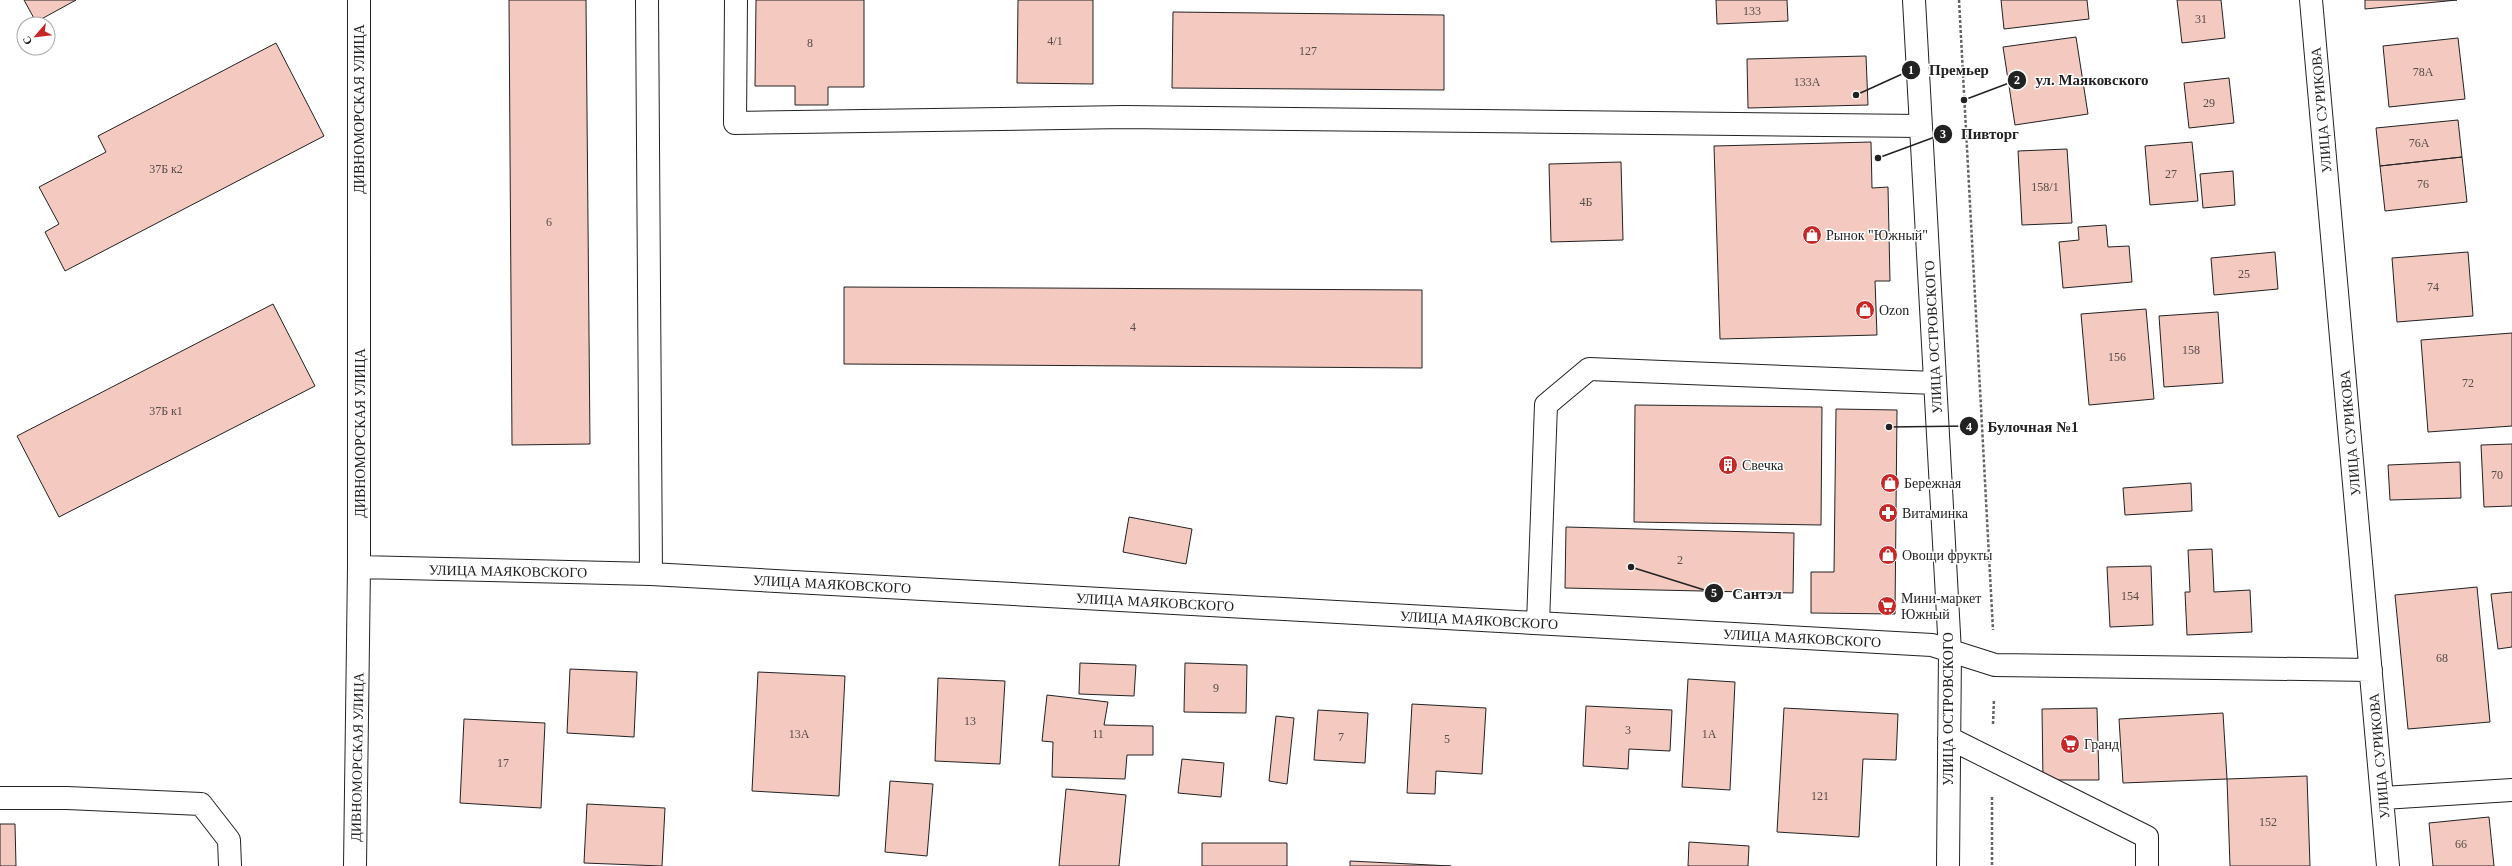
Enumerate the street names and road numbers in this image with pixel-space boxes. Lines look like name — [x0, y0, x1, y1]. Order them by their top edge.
street label: ДИВНОМОРСКАЯ УЛИЦА — [352, 23, 367, 194]
street label: УЛИЦА СУРИКОВА — [2308, 46, 2334, 174]
street label: УЛИЦА ОСТРОВСКОГО — [1922, 260, 1945, 414]
street label: ДИВНОМОРСКАЯ УЛИЦА — [353, 347, 368, 518]
street label: УЛИЦА СУРИКОВА — [2337, 369, 2363, 497]
street label: УЛИЦА МАЯКОВСКОГО — [429, 563, 587, 580]
street label: УЛИЦА МАЯКОВСКОГО — [753, 573, 911, 596]
street label: УЛИЦА МАЯКОВСКОГО — [1076, 591, 1234, 614]
street label: УЛИЦА МАЯКОВСКОГО — [1400, 609, 1558, 632]
street label: УЛИЦА МАЯКОВСКОГО — [1723, 627, 1881, 650]
street label: УЛИЦА ОСТРОВСКОГО — [1941, 632, 1956, 786]
street label: ДИВНОМОРСКАЯ УЛИЦА — [349, 671, 366, 842]
street label: УЛИЦА СУРИКОВА — [2366, 692, 2392, 820]

